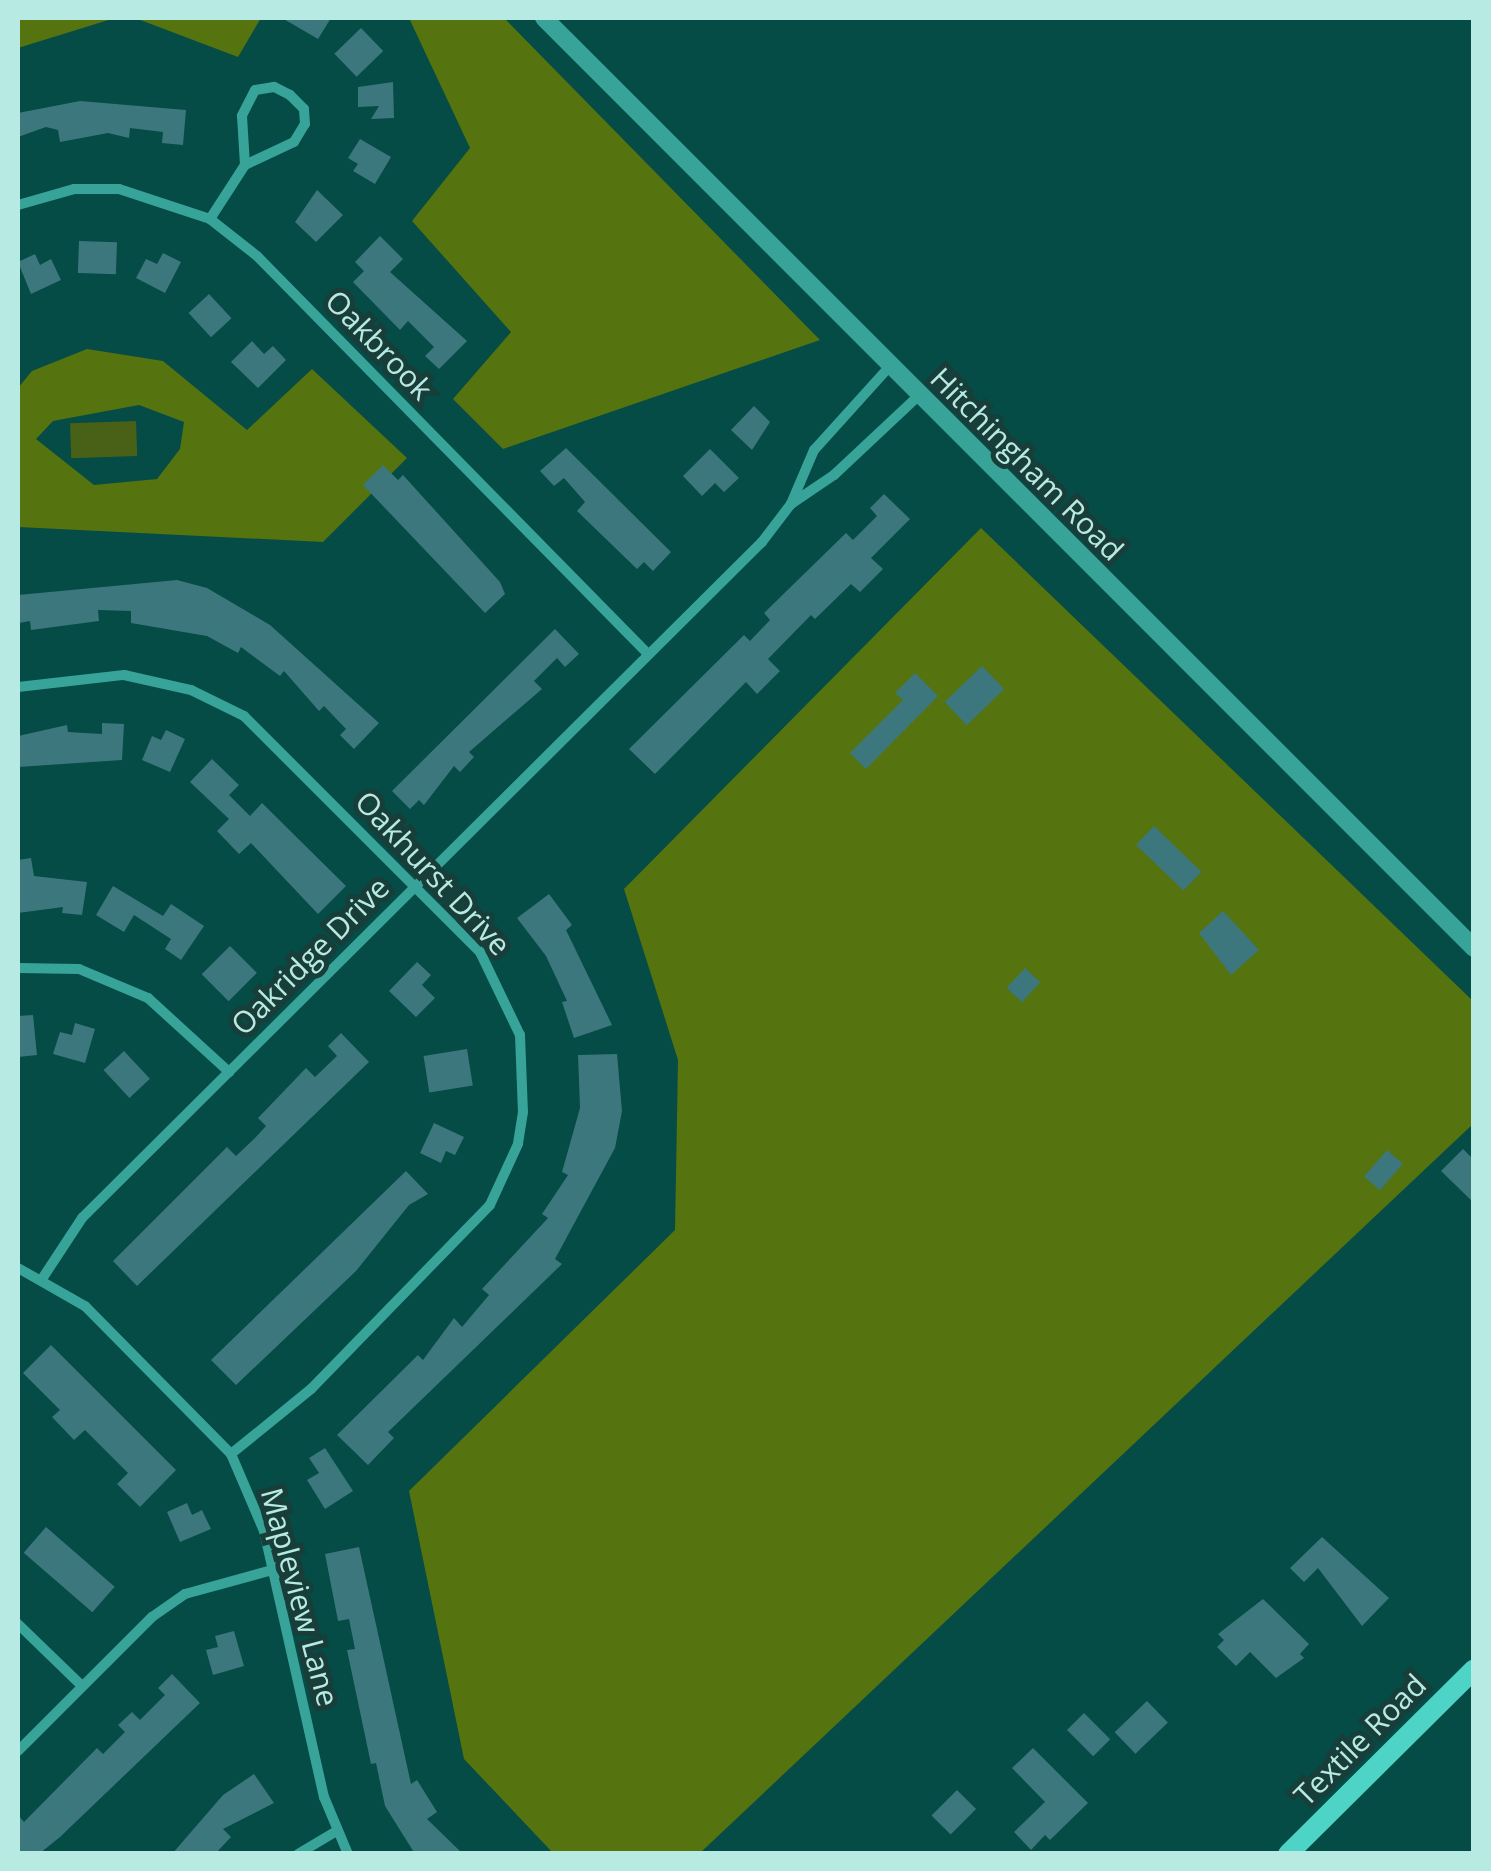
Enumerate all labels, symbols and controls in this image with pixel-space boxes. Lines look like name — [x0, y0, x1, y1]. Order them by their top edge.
street label: Oakbrook — [318, 283, 440, 407]
street label: Hitchingham Road — [923, 360, 1131, 568]
street label: Oakhurst Drive — [348, 784, 518, 962]
street label: Oakridge Drive — [224, 870, 396, 1042]
street label: Mapleview Lane — [254, 1484, 346, 1710]
street label: Textile Road — [1287, 1667, 1433, 1813]

